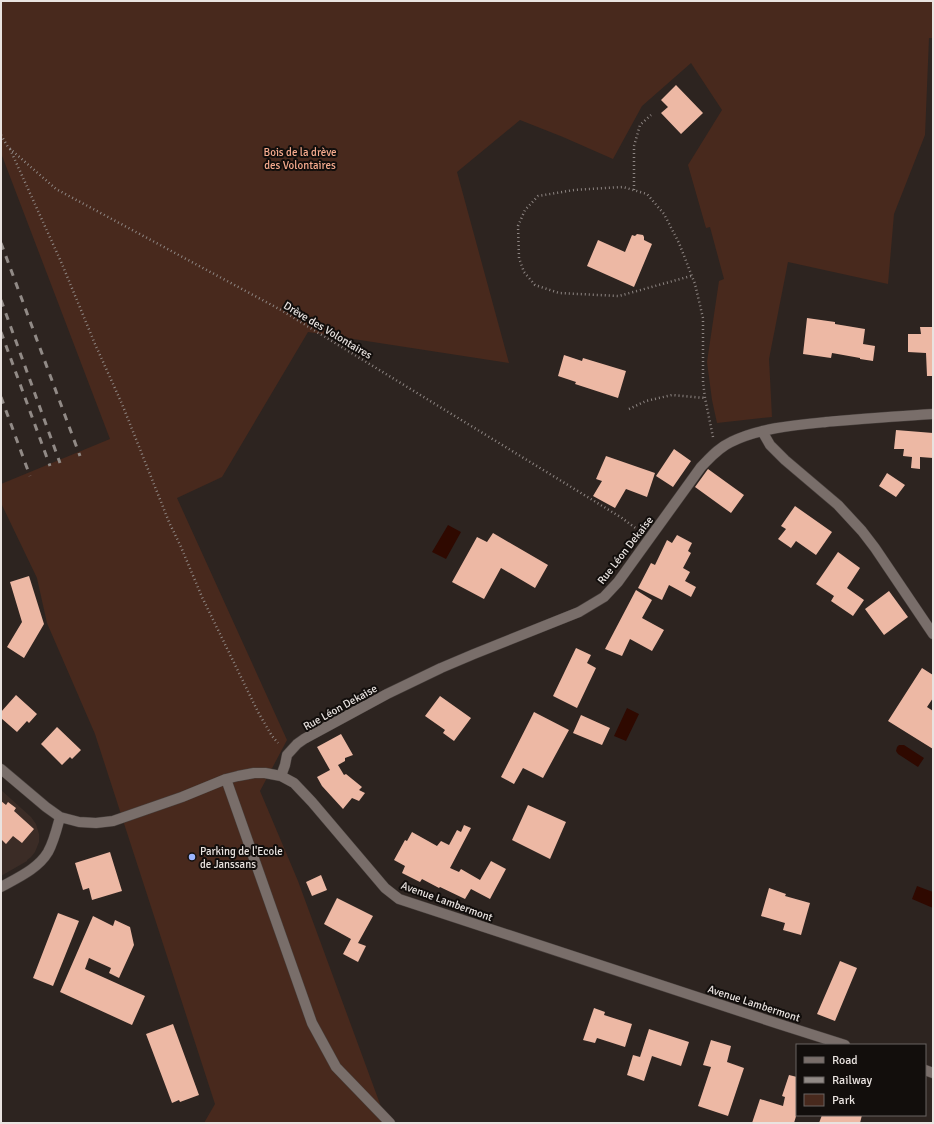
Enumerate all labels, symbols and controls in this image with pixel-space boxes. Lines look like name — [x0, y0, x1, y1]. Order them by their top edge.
park label: Bois de la drève des Volontaires — [264, 146, 337, 172]
street label: Drève des Volontaires — [281, 299, 374, 362]
street label: Rue Léon Dekaise — [595, 514, 656, 587]
street label: Rue Léon Dekaise — [301, 682, 379, 733]
place label: Parking de l'Ecole de Janssans — [200, 845, 283, 871]
marker: Parking de l'Ecole de Janssans — [187, 852, 197, 862]
street label: Avenue Lambermont — [399, 879, 495, 924]
street label: Avenue Lambermont — [706, 982, 802, 1025]
legend — [796, 1044, 926, 1116]
text: Road — [832, 1053, 858, 1068]
text: Railway — [832, 1073, 872, 1088]
text: Park — [832, 1093, 855, 1108]

